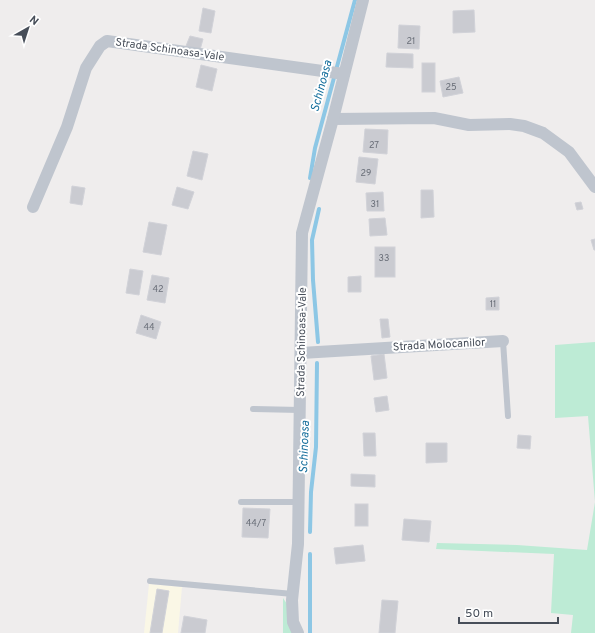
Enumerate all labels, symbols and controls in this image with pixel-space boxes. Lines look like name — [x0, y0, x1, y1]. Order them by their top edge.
north arrow — [8, 8, 48, 48]
text: N — [26, 13, 41, 29]
street label: Strada Schinoasa-Vale — [115, 35, 225, 65]
house number: 21 — [407, 36, 415, 47]
water label: Schinoasa — [307, 58, 337, 114]
house number: 25 — [445, 82, 457, 93]
house number: 27 — [369, 140, 379, 151]
house number: 29 — [361, 168, 371, 179]
house number: 31 — [371, 199, 379, 210]
house number: 33 — [379, 253, 389, 264]
house number: 42 — [152, 284, 164, 295]
street label: Strada Schinoasa-Vale — [294, 287, 310, 397]
house number: 11 — [490, 299, 496, 310]
house number: 44 — [143, 322, 155, 333]
street label: Strada Molocanilor — [392, 336, 486, 354]
water label: Schinoasa — [296, 420, 314, 474]
house number: 44/7 — [246, 518, 267, 529]
scale bar — [459, 599, 558, 625]
text: 50 m — [465, 606, 493, 622]

